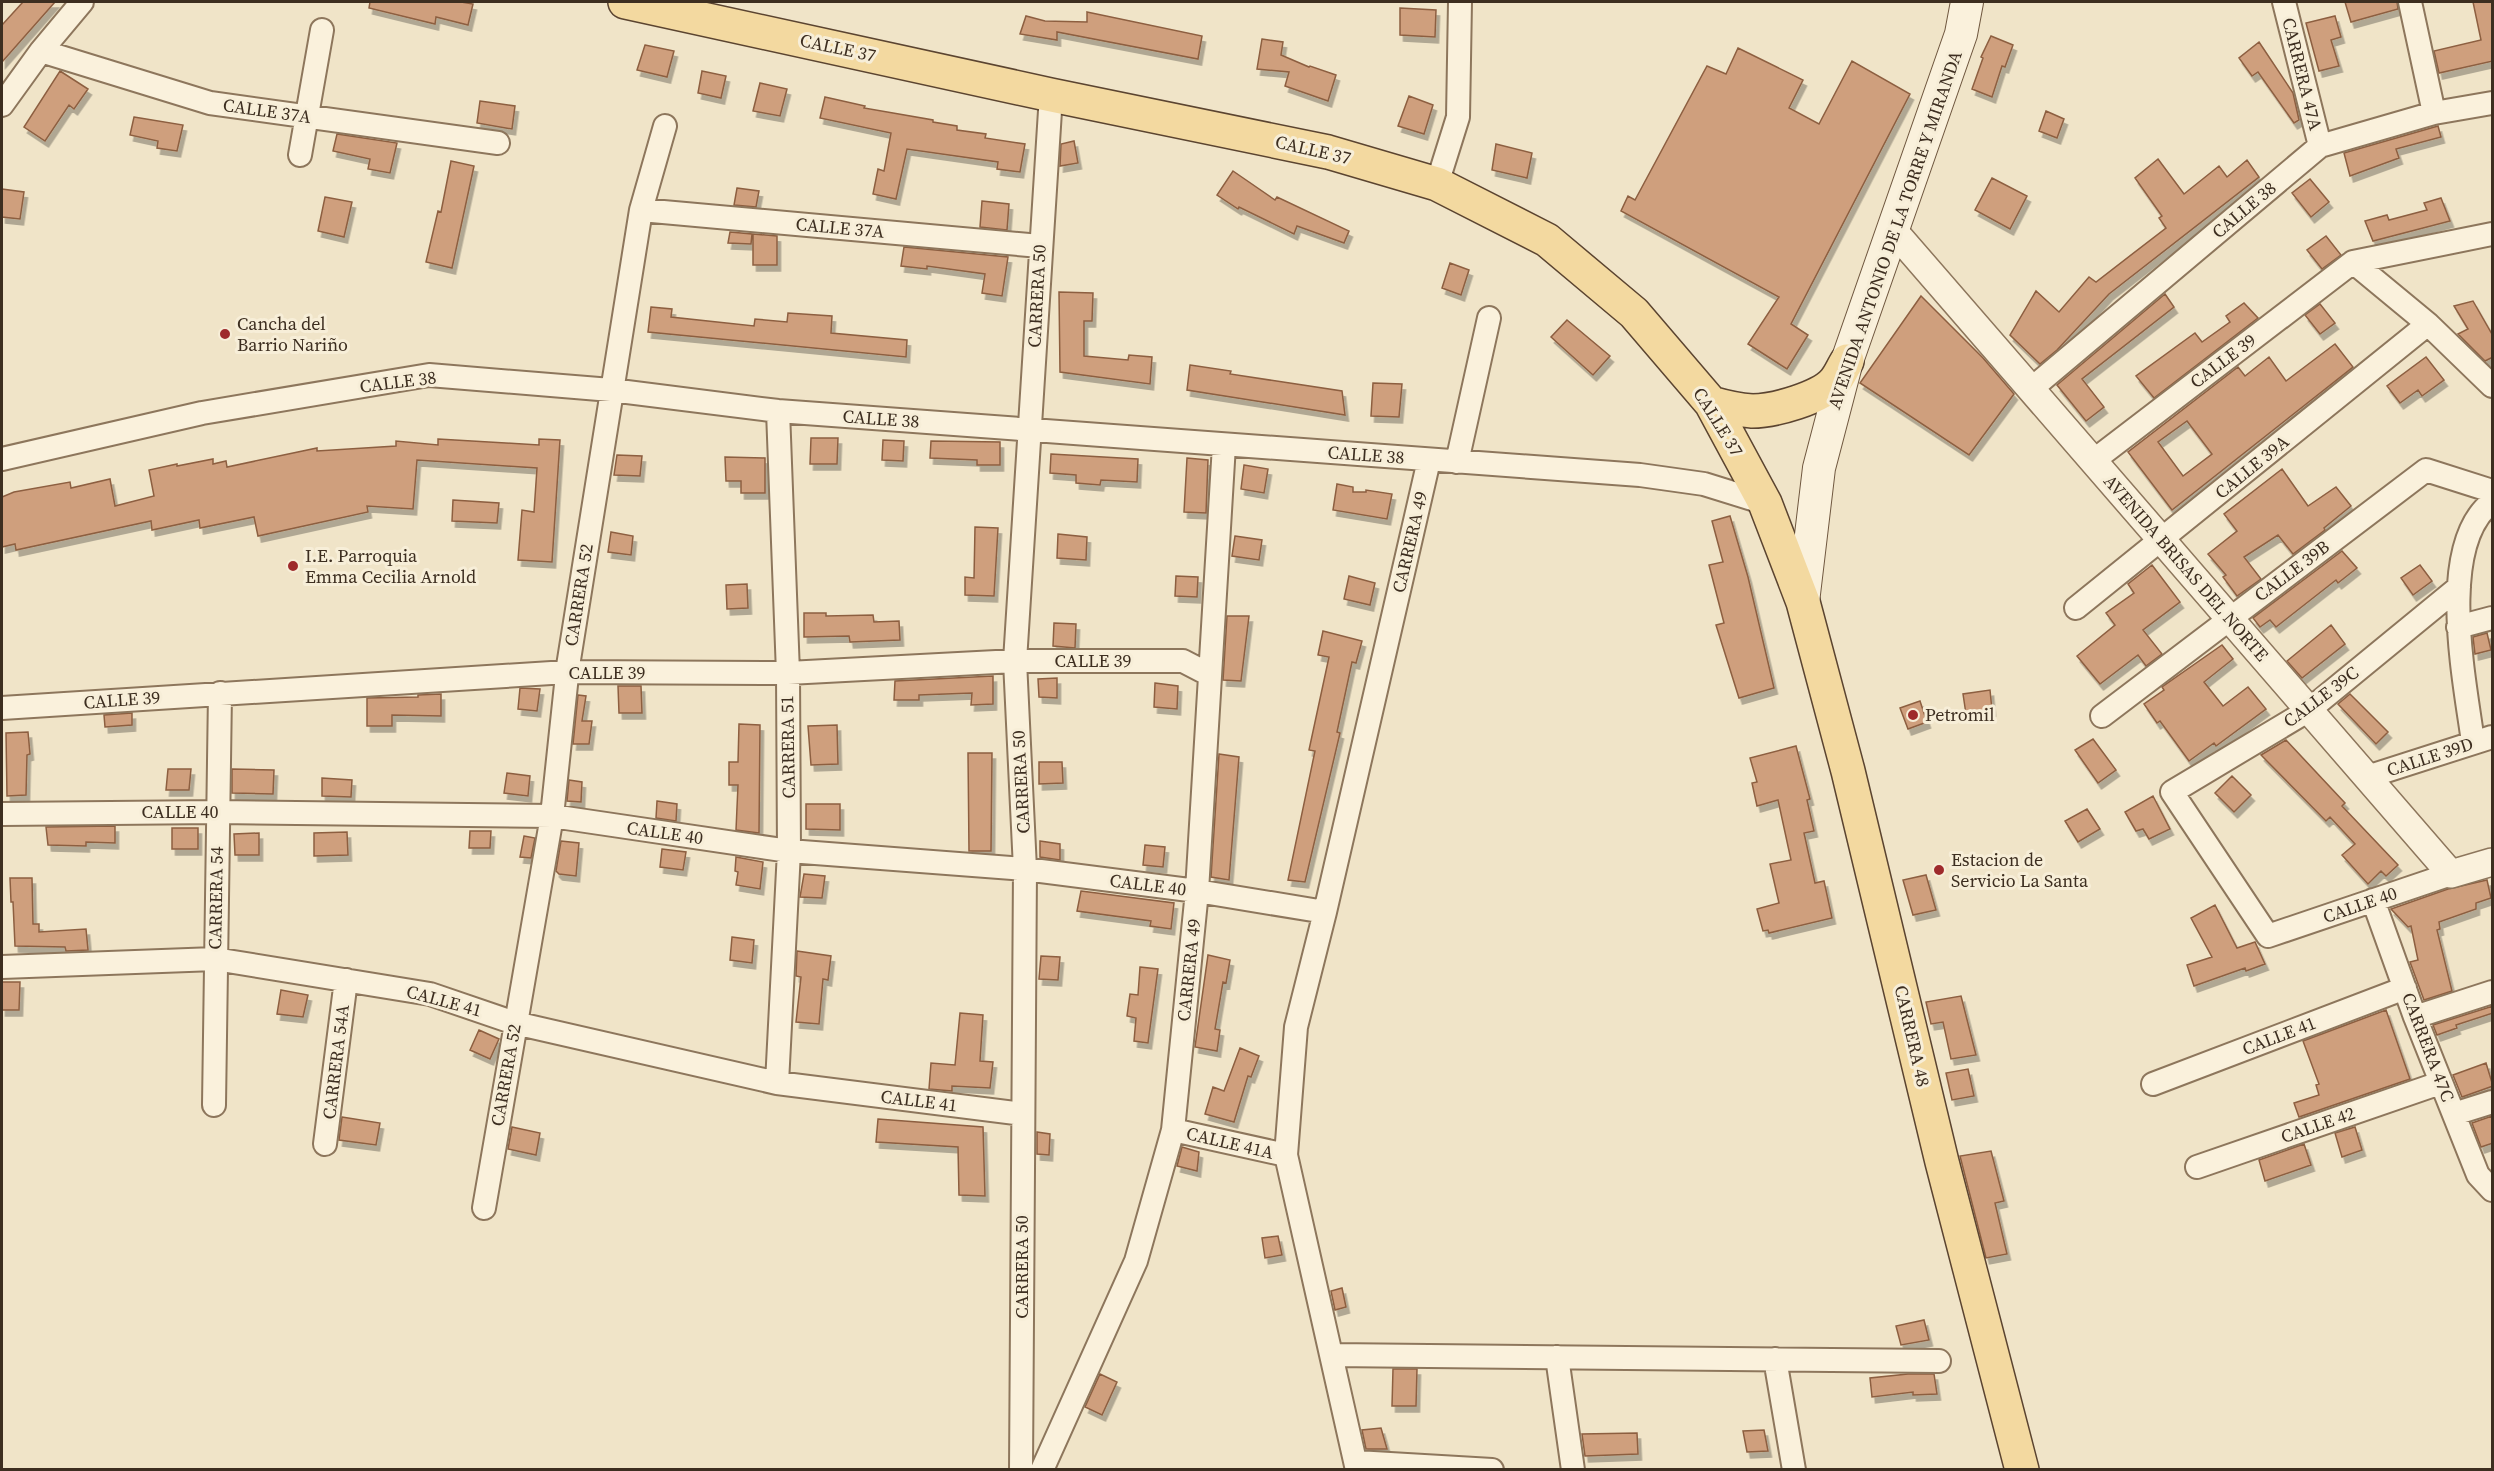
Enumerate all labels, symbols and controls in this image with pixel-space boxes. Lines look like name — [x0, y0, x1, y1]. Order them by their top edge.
street label: CARRERA 47A — [2276, 15, 2329, 133]
street label: CALLE 37 — [798, 27, 878, 68]
street label: AVENIDA ANTONIO DE LA TORRE Y MIRANDA — [1821, 47, 1968, 412]
street label: CALLE 37A — [221, 92, 313, 129]
street label: CALLE 37 — [1273, 129, 1353, 170]
street label: CALLE 38 — [2206, 175, 2281, 244]
street label: CALLE 37A — [795, 211, 885, 244]
street label: CARRERA 50 — [1021, 244, 1052, 348]
place label: Cancha del Barrio Nariño — [237, 311, 348, 357]
marker: Cancha del Barrio Nariño — [218, 327, 232, 341]
street label: CALLE 39 — [2184, 327, 2261, 394]
street label: CALLE 38 — [358, 364, 438, 399]
street label: CALLE 37 — [1687, 382, 1749, 461]
street label: CALLE 38 — [842, 403, 920, 434]
street label: CALLE 39A — [2209, 429, 2294, 504]
street label: CALLE 38 — [1327, 439, 1405, 470]
street label: AVENIDA BRISAS DEL NORTE — [2098, 469, 2275, 667]
street label: CARRERA 49 — [1386, 489, 1433, 595]
street label: CALLE 39B — [2249, 534, 2334, 607]
street label: CARRERA 52 — [558, 542, 599, 648]
place label: I.E. Parroquia Emma Cecilia Arnold — [305, 543, 476, 589]
marker: I.E. Parroquia Emma Cecilia Arnold — [286, 559, 300, 573]
street label: CALLE 39 — [1055, 648, 1131, 673]
street label: CALLE 39 — [569, 660, 645, 685]
street label: CALLE 39C — [2278, 660, 2363, 733]
street label: CALLE 39 — [83, 684, 161, 715]
street label: CARRERA 51 — [774, 695, 801, 799]
place label: Petromil — [1925, 702, 1995, 727]
marker: Petromil — [1906, 708, 1920, 722]
street label: CARRERA 50 — [1005, 730, 1036, 834]
street label: CALLE 39D — [2383, 731, 2476, 782]
street label: CALLE 40 — [142, 799, 218, 824]
street label: CALLE 40 — [625, 815, 705, 850]
street label: CARRERA 54 — [202, 846, 229, 950]
place label: Estacion de Servicio La Santa — [1951, 847, 2089, 893]
marker: Estacion de Servicio La Santa — [1932, 863, 1946, 877]
street label: CALLE 40 — [1108, 867, 1188, 902]
street label: CALLE 40 — [2319, 880, 2400, 929]
street label: CARRERA 49 — [1171, 917, 1206, 1023]
street label: CALLE 41 — [404, 978, 485, 1023]
street label: CARRERA 48 — [1889, 983, 1936, 1089]
street label: CARRERA 47C — [2396, 989, 2461, 1105]
street label: CARRERA 54A — [316, 1003, 355, 1121]
street label: CALLE 41 — [2238, 1010, 2319, 1061]
street label: CARRERA 52 — [484, 1022, 527, 1128]
street label: CALLE 41 — [879, 1083, 959, 1118]
street label: CALLE 42 — [2277, 1100, 2358, 1149]
street label: CALLE 41A — [1184, 1120, 1276, 1165]
street label: CARRERA 50 — [1009, 1215, 1034, 1319]

